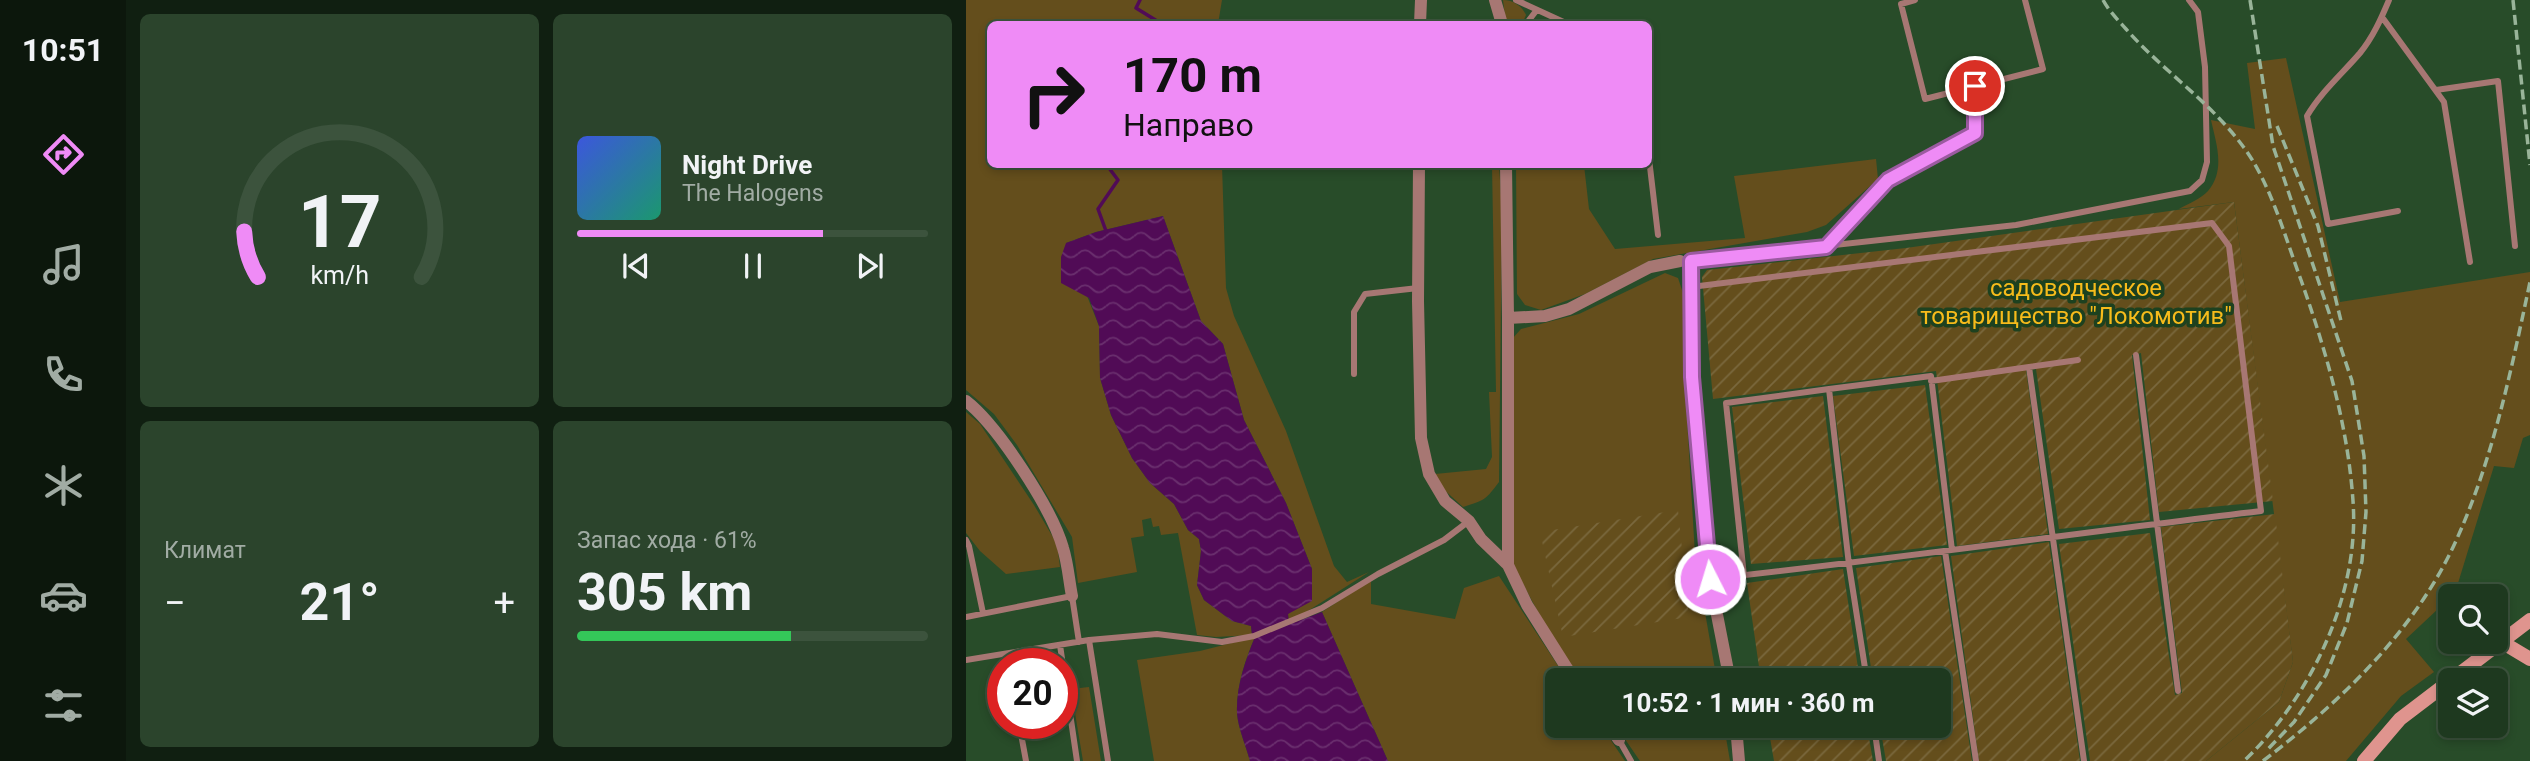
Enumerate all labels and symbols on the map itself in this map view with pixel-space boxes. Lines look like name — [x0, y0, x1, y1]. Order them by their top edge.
pin — [1945, 56, 2005, 116]
park label: садоводческое товарищество "Локомотив" — [1920, 274, 2232, 330]
position arrow — [1673, 542, 1747, 616]
speed limit sign: 20 — [987, 648, 1078, 739]

